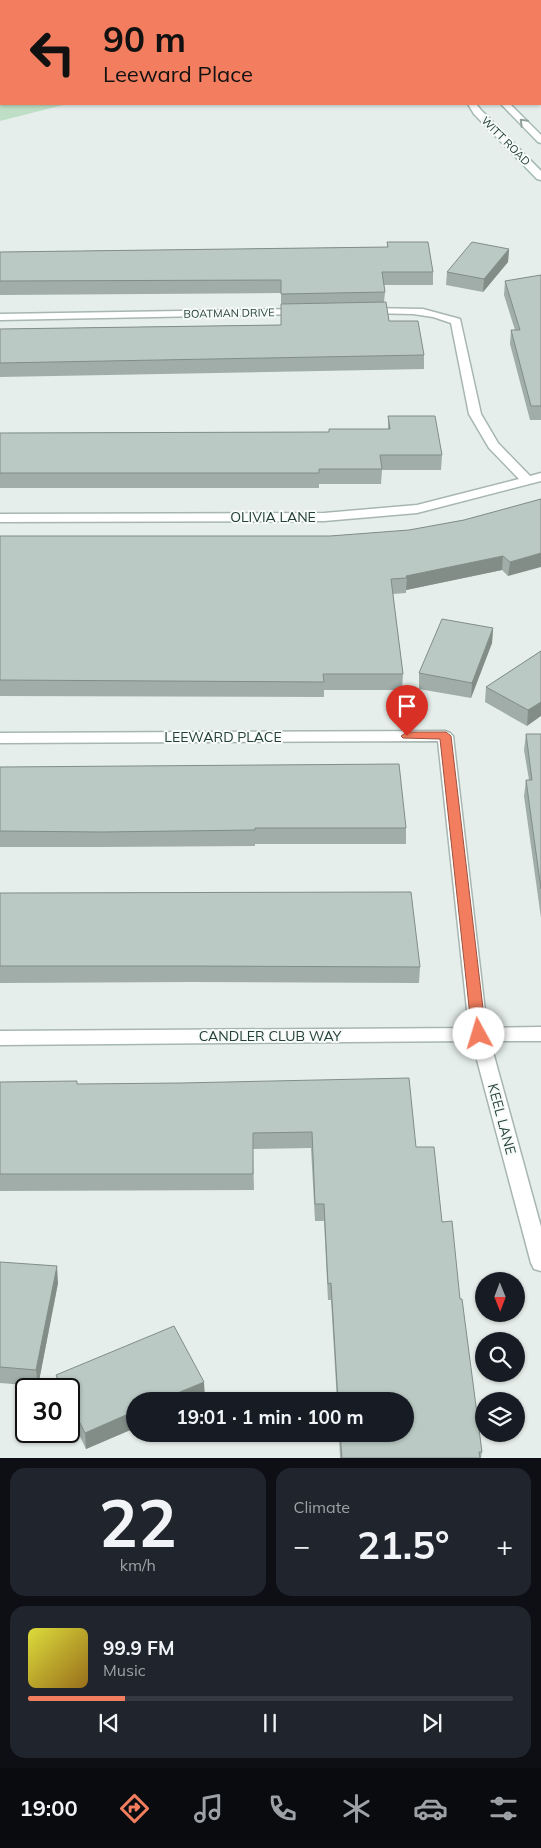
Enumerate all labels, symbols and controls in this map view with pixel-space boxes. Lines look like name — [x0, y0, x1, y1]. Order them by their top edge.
text: 90 m — [103, 17, 186, 61]
icon: left — [20, 20, 85, 85]
text: Leeward Place — [103, 60, 253, 88]
street label: WITT ROAD — [479, 114, 533, 168]
one-way arrow — [520, 119, 529, 128]
street label: BOATMAN DRIVE — [183, 305, 275, 321]
street label: OLIVIA LANE — [230, 508, 316, 526]
pin — [386, 685, 428, 736]
icon: arrive — [393, 692, 421, 720]
street label: LEEWARD PLACE — [164, 728, 282, 746]
position arrow — [452, 1007, 504, 1059]
street label: CANDLER CLUB WAY — [199, 1027, 342, 1045]
street label: KEEL LANE — [484, 1081, 520, 1157]
north arrow — [475, 1272, 525, 1322]
map controls — [475, 1272, 525, 1442]
button: search — [475, 1332, 525, 1382]
speed limit sign: 30 — [15, 1378, 80, 1443]
button: layers — [475, 1392, 525, 1442]
text: 19:01 · 1 min · 100 m — [176, 1405, 364, 1429]
text: 22 — [99, 1482, 177, 1563]
text: Climate — [294, 1497, 350, 1517]
text: 21.5° — [357, 1521, 449, 1569]
text: − — [294, 1528, 310, 1563]
text: + — [496, 1528, 513, 1563]
text: km/h — [120, 1555, 156, 1575]
text: 99.9 FM — [103, 1636, 175, 1660]
text: Music — [103, 1660, 146, 1680]
icon: previous — [95, 1709, 123, 1737]
icon: pause — [256, 1709, 284, 1737]
icon: next — [418, 1709, 446, 1737]
icon: directions — [117, 1791, 152, 1826]
icon: music — [191, 1791, 226, 1826]
icon: phone — [265, 1791, 300, 1826]
icon: climate — [339, 1791, 374, 1826]
icon: car — [413, 1791, 448, 1826]
icon: filters — [486, 1791, 521, 1826]
text: 19:00 — [19, 1794, 78, 1822]

